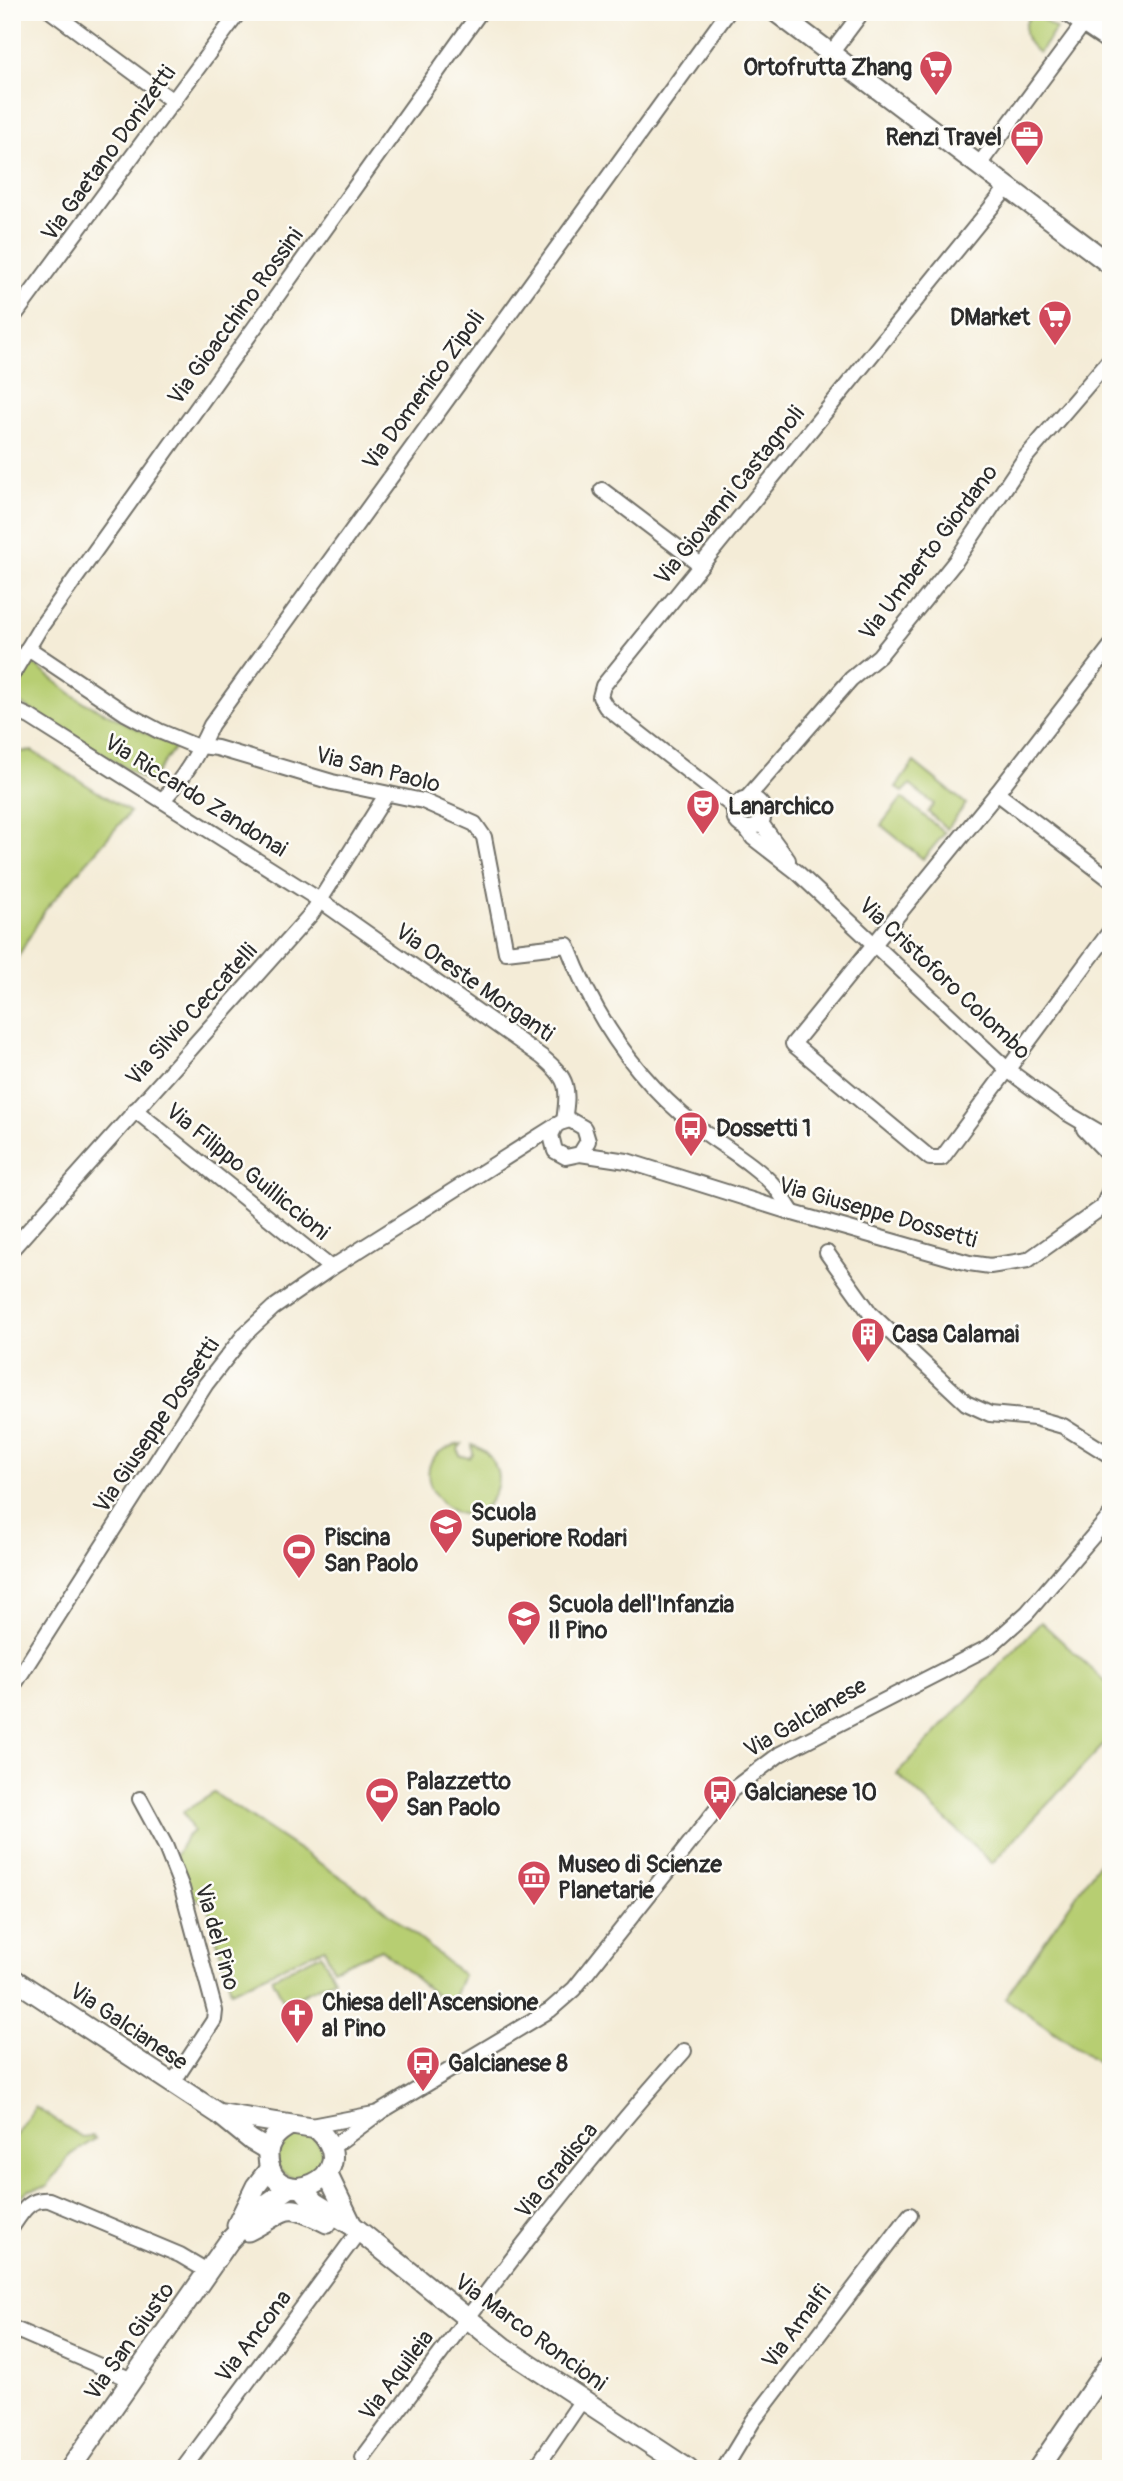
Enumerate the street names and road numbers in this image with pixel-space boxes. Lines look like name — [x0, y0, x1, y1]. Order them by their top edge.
street label: Via Gaetano Donizetti — [35, 60, 182, 247]
street label: Via Gioacchino Rossini — [161, 222, 310, 411]
street label: Via Domenico Zipoli — [356, 305, 491, 476]
street label: Via Giovanni Castagnoli — [648, 400, 811, 591]
street label: Via Umberto Giordano — [853, 458, 1004, 646]
street label: Via Riccardo Zandonai — [99, 727, 293, 863]
street label: Via San Paolo — [312, 740, 443, 799]
street label: Via Cristoforo Colombo — [852, 891, 1037, 1066]
street label: Via Oreste Morganti — [389, 917, 560, 1048]
street label: Via Silvio Ceccatelli — [119, 937, 263, 1092]
street label: Via Filippo Guilliccioni — [160, 1096, 336, 1246]
street label: Via Giuseppe Dossetti — [775, 1170, 981, 1255]
street label: Via Giuseppe Dossetti — [87, 1332, 226, 1519]
street label: Via Galcianese — [739, 1670, 872, 1764]
street label: Via del Pino — [189, 1881, 247, 1994]
street label: Via Galcianese — [64, 1976, 194, 2077]
street label: Via Gradisca — [509, 2116, 604, 2224]
street label: Via Marco Roncioni — [449, 2267, 613, 2397]
street label: Via San Giusto — [78, 2277, 181, 2406]
street label: Via Amalfi — [755, 2278, 837, 2374]
street label: Via Ancona — [209, 2284, 298, 2389]
street label: Via Aquileia — [353, 2324, 440, 2427]

